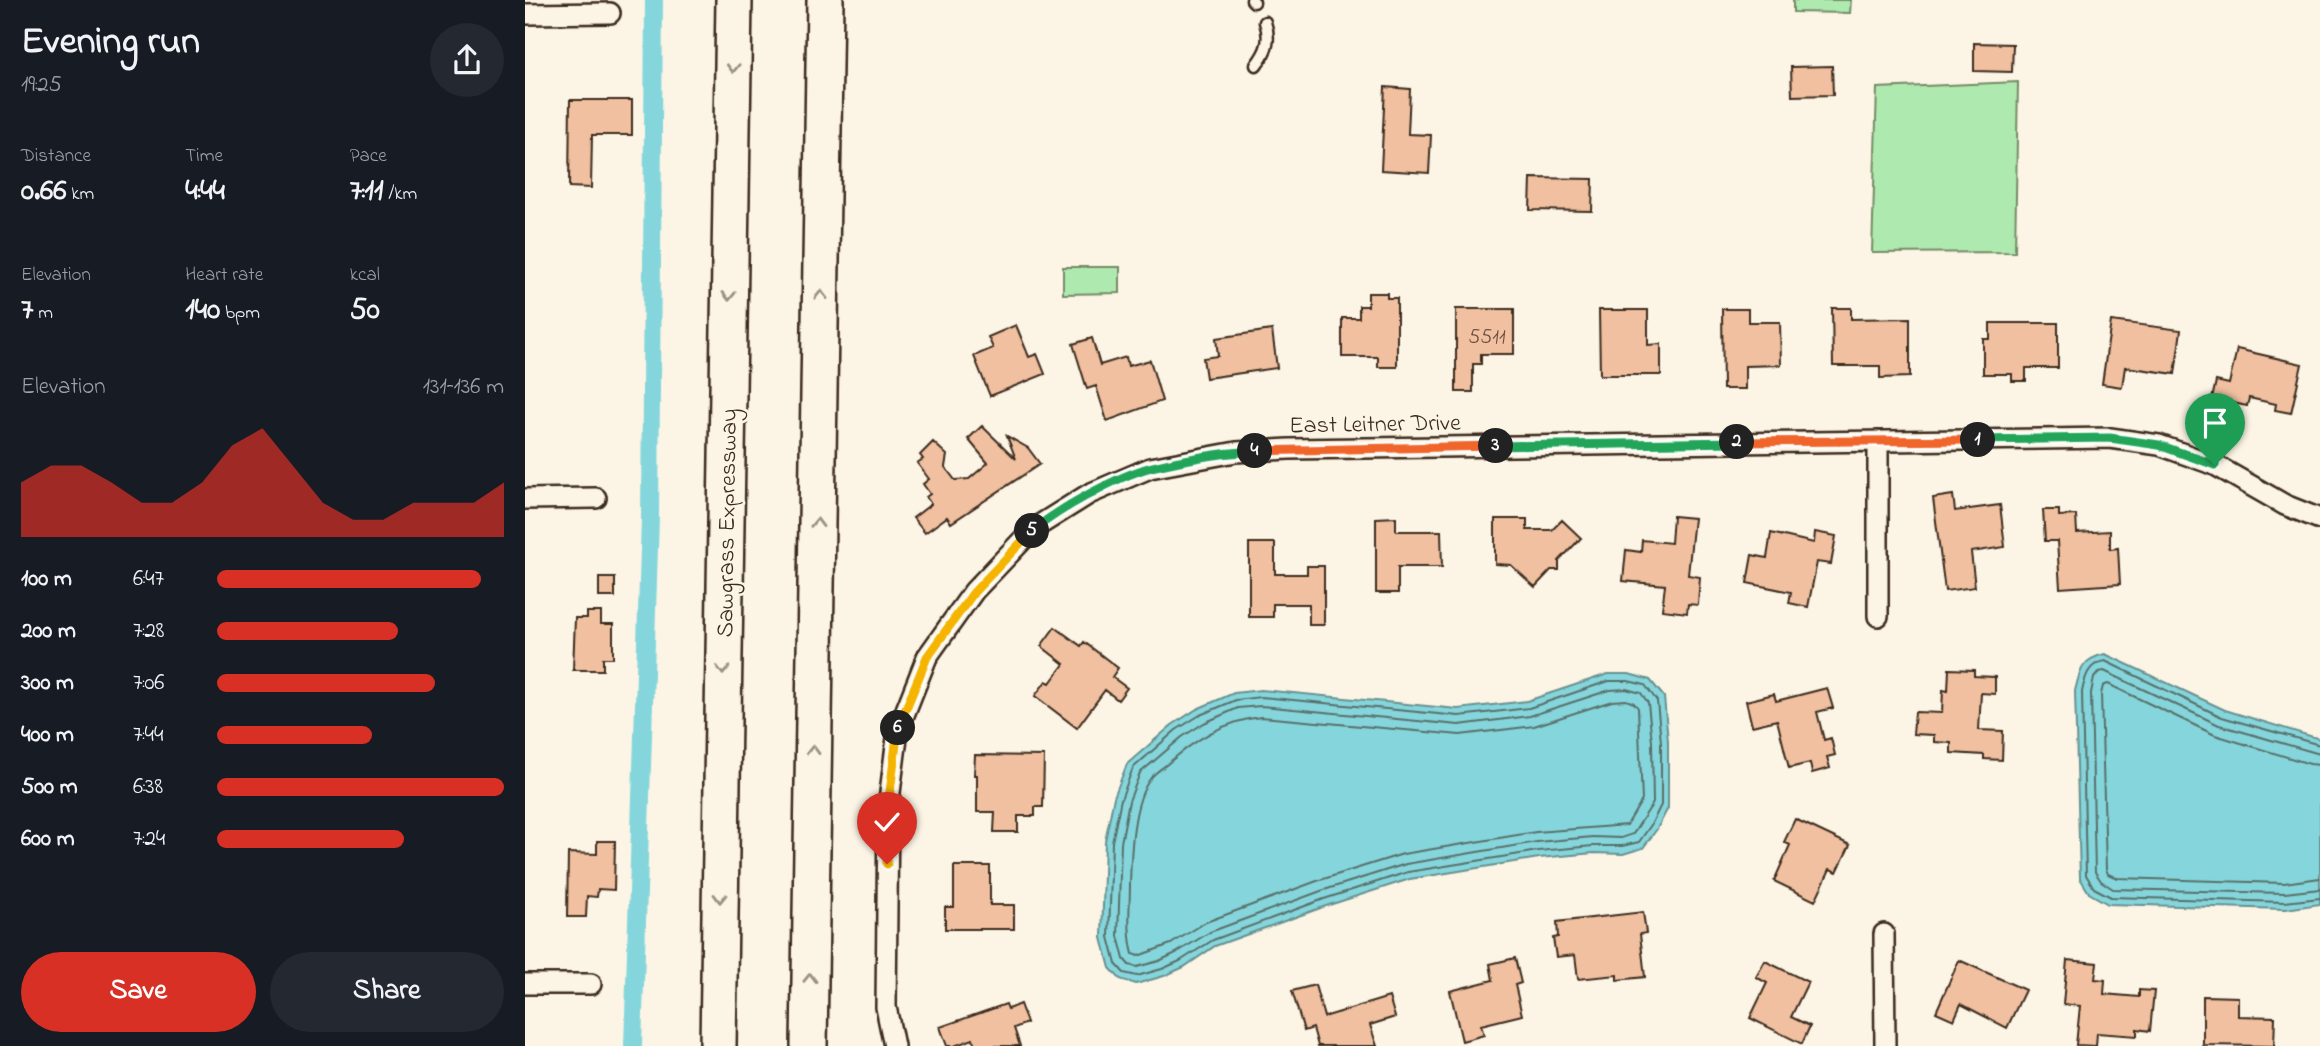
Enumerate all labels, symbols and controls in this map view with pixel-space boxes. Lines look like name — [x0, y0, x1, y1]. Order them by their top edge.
text: Evening run — [21, 15, 200, 71]
button: share — [430, 23, 504, 97]
one-way arrow — [725, 63, 741, 74]
text: 19:25 — [21, 69, 62, 102]
text: Distance — [21, 143, 91, 170]
text: Time — [185, 143, 223, 170]
text: Pace — [350, 143, 387, 170]
text: 0.66 — [21, 170, 66, 214]
text: 4:44 — [185, 170, 225, 214]
text: 7:11 — [350, 170, 384, 214]
text: km — [66, 181, 94, 208]
text: /km — [384, 181, 417, 208]
text: Elevation — [21, 262, 91, 289]
text: Heart rate — [185, 262, 263, 289]
text: kcal — [350, 262, 380, 289]
text: 7 — [21, 289, 33, 333]
text: 140 — [185, 289, 220, 333]
text: 50 — [350, 289, 380, 333]
one-way arrow — [813, 290, 828, 301]
one-way arrow — [721, 291, 737, 301]
text: m — [33, 300, 53, 327]
text: bpm — [220, 300, 260, 327]
house number: 5511 — [1468, 323, 1506, 353]
text: Elevation — [21, 371, 106, 404]
text: 131–136 m — [423, 371, 504, 404]
pin — [2185, 393, 2245, 465]
icon: arrive — [2196, 404, 2234, 442]
street label: East Leitner Drive — [1289, 406, 1462, 444]
street label: Sawgrass Expressway — [709, 408, 749, 638]
pin: 1 — [1961, 422, 1995, 458]
pin: 2 — [1719, 424, 1755, 460]
text: 1 — [1974, 426, 1981, 453]
pin: 3 — [1479, 428, 1513, 464]
text: 2 — [1732, 428, 1741, 455]
text: 3 — [1492, 432, 1499, 459]
pin: 4 — [1237, 434, 1273, 468]
text: 4 — [1251, 437, 1258, 464]
pin: 5 — [1015, 514, 1049, 548]
one-way arrow — [809, 517, 825, 528]
text: 5 — [1026, 517, 1037, 544]
text: 100 m — [21, 563, 72, 596]
text: 6:47 — [133, 563, 164, 596]
text: 200 m — [21, 615, 76, 648]
text: 7:28 — [133, 615, 165, 648]
one-way arrow — [716, 665, 731, 676]
text: 300 m — [21, 667, 74, 700]
text: 7:06 — [133, 667, 165, 700]
pin: 6 — [881, 710, 915, 746]
text: 6 — [893, 714, 902, 741]
text: 400 m — [21, 719, 74, 752]
text: 7:44 — [133, 719, 163, 752]
one-way arrow — [806, 745, 821, 756]
text: 500 m — [21, 771, 78, 804]
text: 6:38 — [133, 771, 163, 804]
pin — [857, 792, 917, 864]
icon: check — [868, 803, 906, 841]
text: 600 m — [21, 823, 75, 856]
text: 7:24 — [133, 823, 165, 856]
one-way arrow — [712, 893, 728, 903]
button: Save — [21, 952, 256, 1032]
button: Share — [270, 952, 504, 1032]
one-way arrow — [802, 972, 818, 983]

